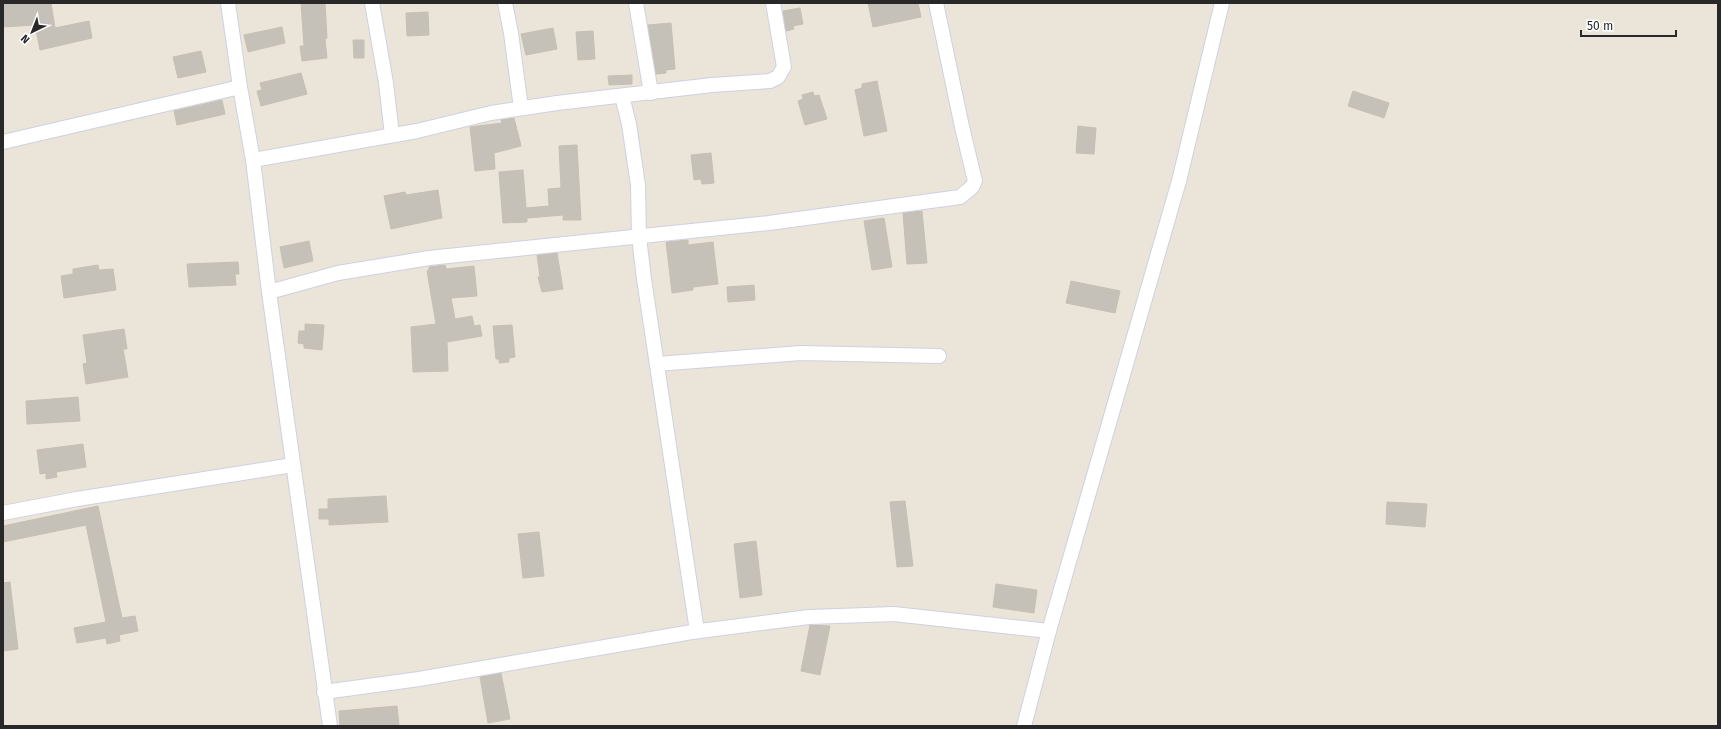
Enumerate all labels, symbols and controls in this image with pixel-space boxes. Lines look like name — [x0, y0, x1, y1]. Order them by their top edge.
north arrow — [12, 12, 52, 52]
scale bar — [1581, 12, 1676, 38]
text: 50 m — [1587, 19, 1613, 33]
text: N — [18, 32, 33, 46]

